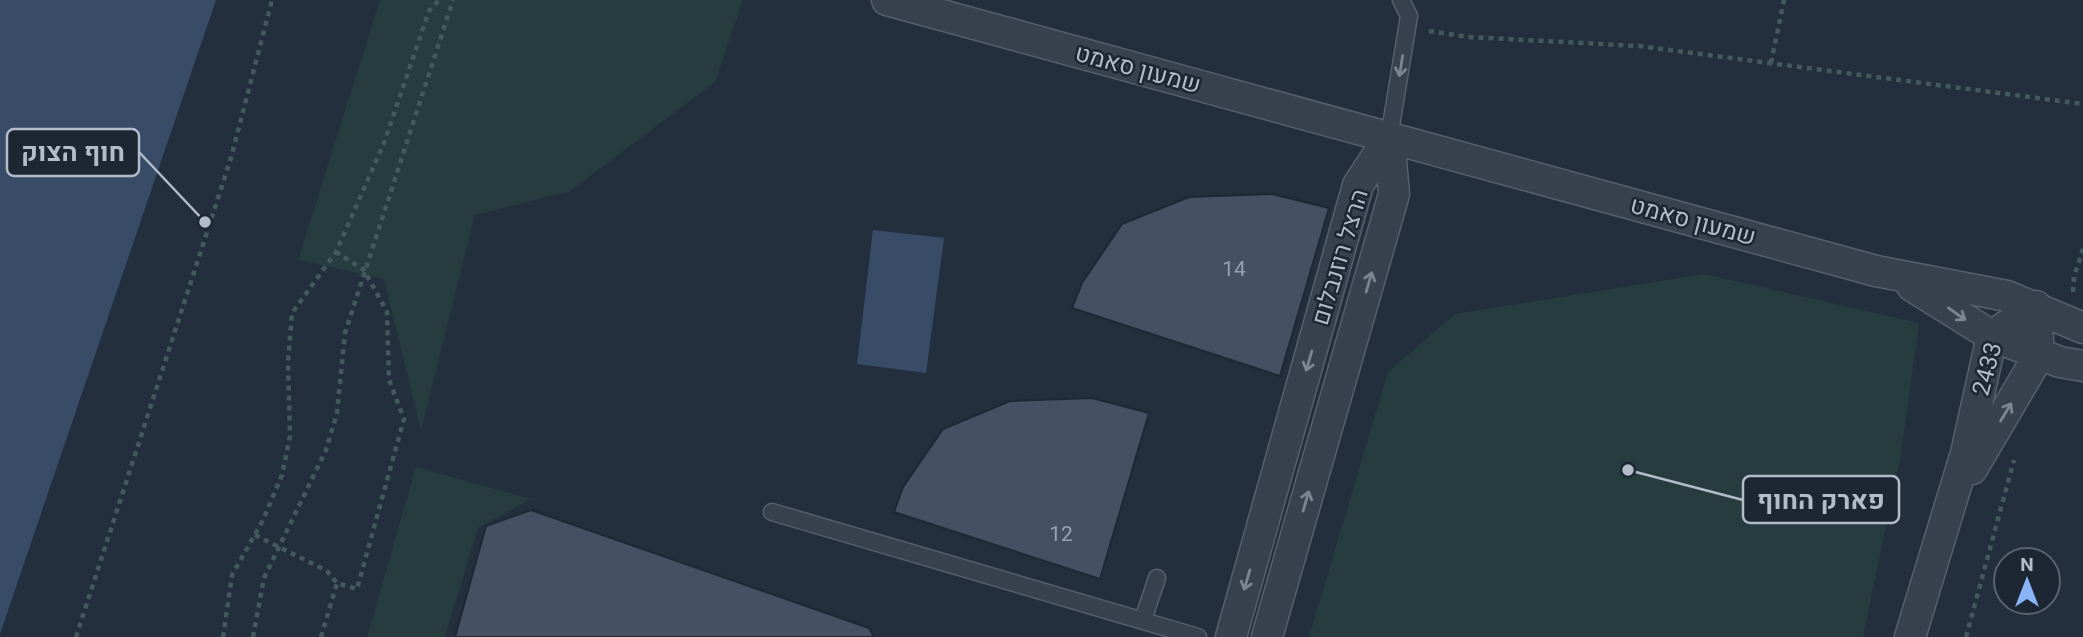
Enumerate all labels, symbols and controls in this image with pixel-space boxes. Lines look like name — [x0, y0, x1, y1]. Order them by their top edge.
street label: שמעון סאמט — [1072, 39, 1204, 99]
one-way arrow — [1394, 54, 1407, 77]
callout: חוף הצוק — [7, 129, 139, 176]
text: חוף הצוק — [21, 137, 125, 167]
street label: הרצל רוזנבלום — [1306, 186, 1374, 328]
street label: שמעון סאמט — [1627, 191, 1759, 251]
house number: 14 — [1222, 257, 1246, 281]
one-way arrow — [1363, 271, 1376, 293]
one-way arrow — [1947, 307, 1966, 321]
street label: 2433 — [1966, 339, 2008, 399]
one-way arrow — [1301, 350, 1314, 372]
one-way arrow — [2000, 403, 2014, 423]
callout: פארק החוף — [1743, 476, 1899, 523]
text: פארק החוף — [1757, 485, 1885, 515]
one-way arrow — [1301, 490, 1314, 512]
house number: 12 — [1049, 522, 1073, 546]
north arrow — [1992, 546, 2062, 616]
text: N — [2020, 553, 2034, 576]
one-way arrow — [1240, 568, 1253, 591]

